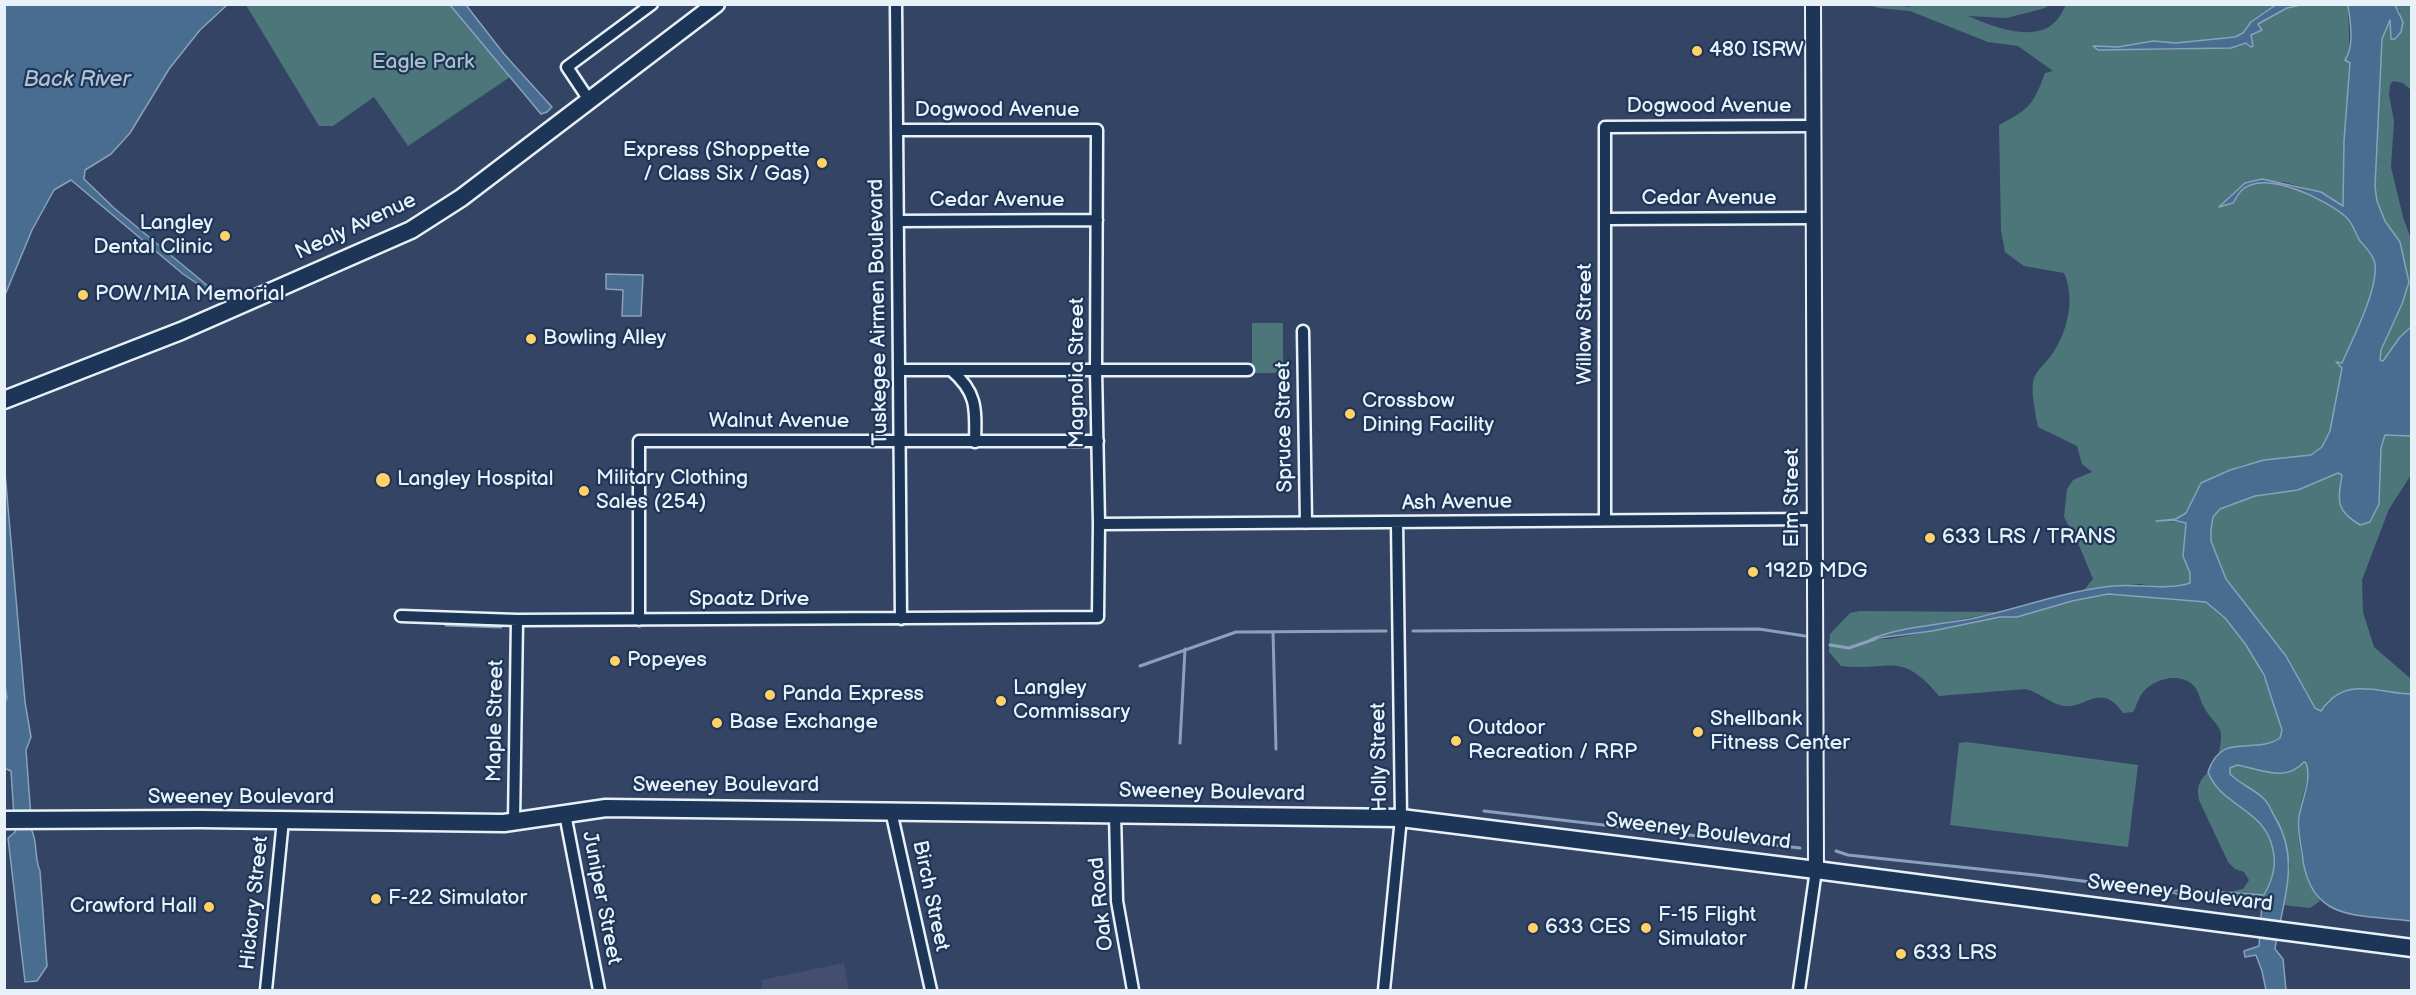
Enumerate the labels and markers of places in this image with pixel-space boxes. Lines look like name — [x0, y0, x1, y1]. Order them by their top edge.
place label: 480 ISRW — [1709, 38, 1804, 64]
marker: 480 ISRW — [1690, 44, 1704, 58]
place label: Express (Shoppette / Class Six / Gas) — [623, 138, 810, 188]
marker: Express (Shoppette / Class Six / Gas) — [815, 156, 829, 170]
place label: Langley Dental Clinic — [93, 211, 213, 261]
marker: Langley Dental Clinic — [218, 229, 232, 243]
place label: POW/MIA Memorial — [95, 282, 284, 308]
marker: POW/MIA Memorial — [76, 288, 90, 302]
place label: Bowling Alley — [543, 326, 666, 352]
marker: Bowling Alley — [524, 332, 538, 346]
place label: Crossbow Dining Facility — [1362, 389, 1494, 439]
marker: Crossbow Dining Facility — [1343, 407, 1357, 421]
place label: Military Clothing Sales (254) — [596, 466, 748, 516]
place label: Langley Hospital — [397, 467, 553, 493]
marker: Langley Hospital — [374, 471, 392, 489]
marker: Military Clothing Sales (254) — [577, 484, 591, 498]
place label: 633 LRS / TRANS — [1942, 525, 2116, 551]
marker: 633 LRS / TRANS — [1923, 531, 1937, 545]
place label: 192D MDG — [1765, 559, 1868, 585]
marker: 192D MDG — [1746, 565, 1760, 579]
place label: Popeyes — [627, 648, 707, 674]
marker: Popeyes — [608, 654, 622, 668]
place label: Langley Commissary — [1013, 676, 1130, 726]
place label: Panda Express — [782, 682, 924, 708]
marker: Panda Express — [763, 688, 777, 702]
marker: Langley Commissary — [994, 694, 1008, 708]
place label: Shellbank Fitness Center — [1710, 707, 1850, 757]
place label: Base Exchange — [729, 710, 878, 736]
marker: Base Exchange — [710, 716, 724, 730]
place label: Outdoor Recreation / RRP — [1468, 716, 1637, 766]
marker: Shellbank Fitness Center — [1691, 725, 1705, 739]
marker: Outdoor Recreation / RRP — [1449, 734, 1463, 748]
place label: F-22 Simulator — [388, 886, 527, 912]
marker: F-22 Simulator — [369, 892, 383, 906]
place label: Crawford Hall — [70, 894, 197, 920]
marker: Crawford Hall — [202, 900, 216, 914]
place label: F-15 Flight Simulator — [1658, 903, 1756, 953]
place label: 633 CES — [1545, 915, 1631, 941]
marker: 633 CES — [1526, 921, 1540, 935]
marker: F-15 Flight Simulator — [1639, 921, 1653, 935]
place label: 633 LRS — [1913, 941, 1997, 967]
marker: 633 LRS — [1894, 947, 1908, 961]

